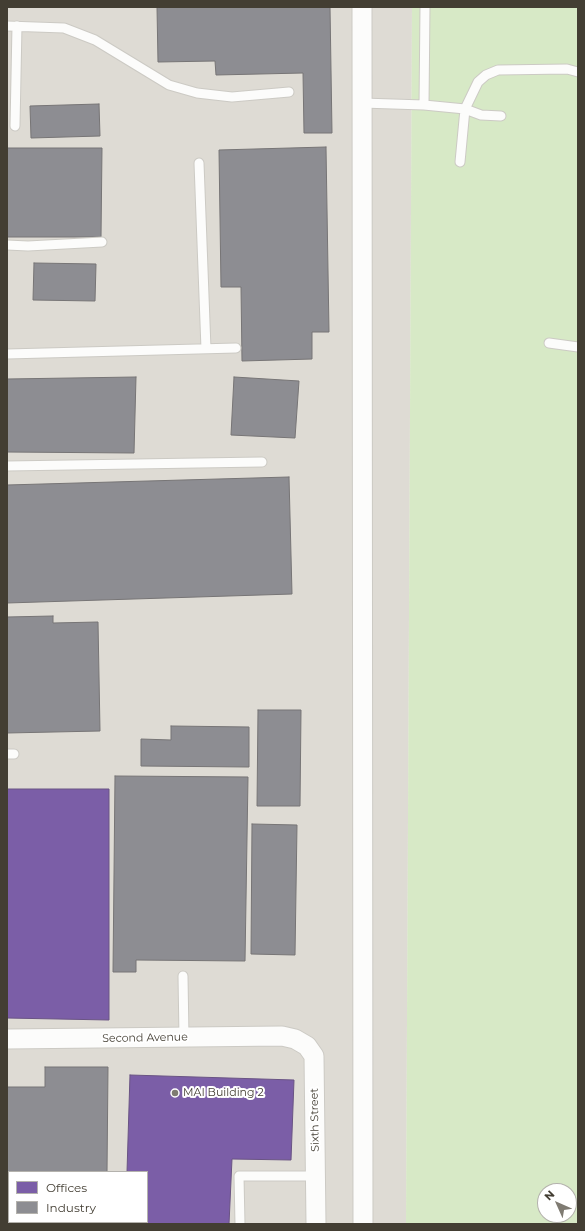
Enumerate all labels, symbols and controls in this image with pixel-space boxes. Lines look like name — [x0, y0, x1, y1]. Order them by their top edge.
street label: Second Avenue — [102, 1031, 188, 1045]
place label: MAI Building 2 — [183, 1086, 264, 1100]
marker: MAI Building 2 — [170, 1088, 180, 1098]
street label: Sixth Street — [308, 1088, 322, 1152]
legend — [8, 1171, 148, 1223]
text: Offices — [46, 1180, 87, 1195]
north arrow — [537, 1183, 577, 1223]
text: N — [541, 1187, 557, 1203]
text: Industry — [46, 1200, 96, 1215]

